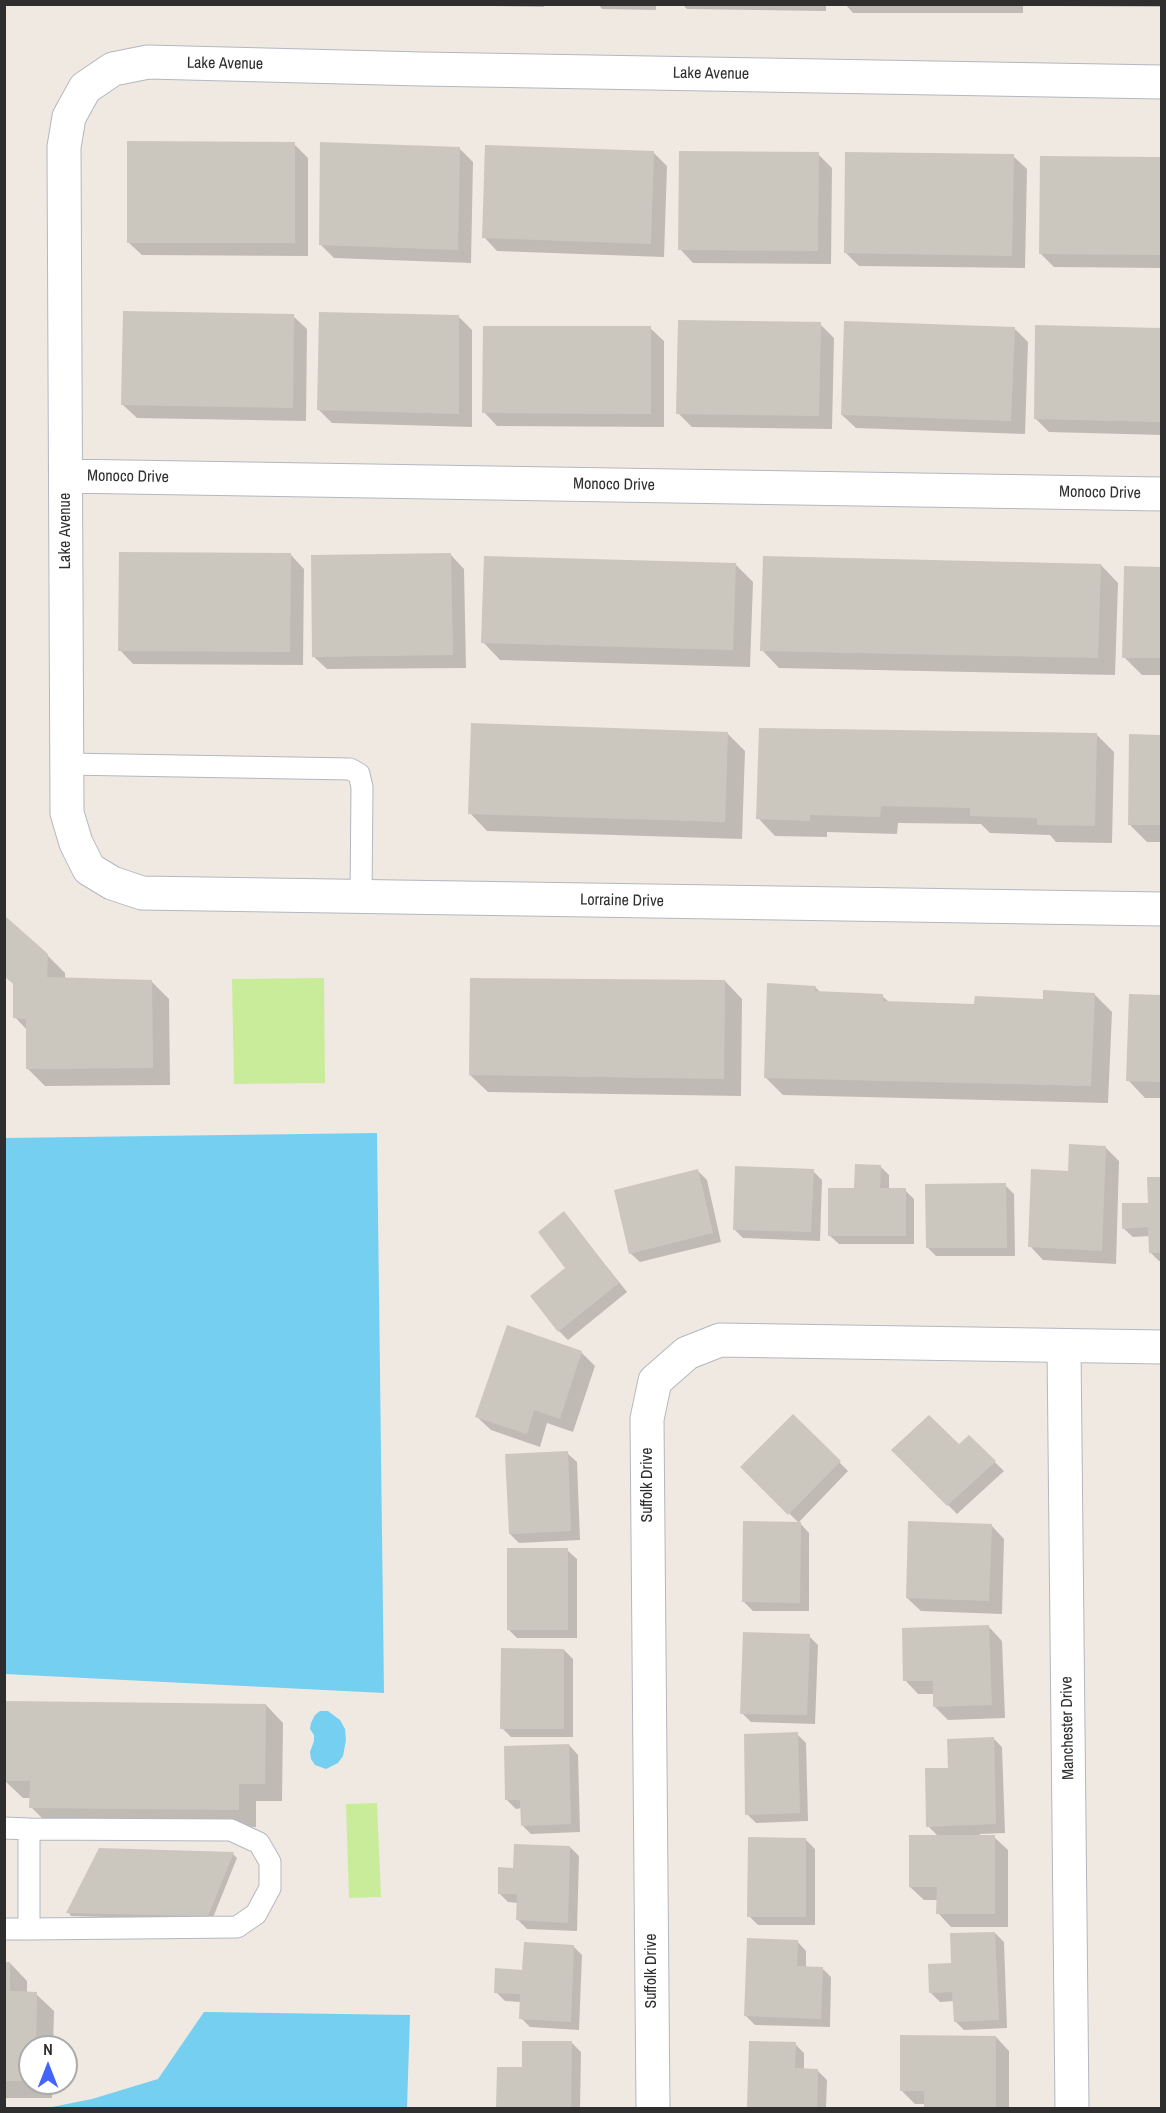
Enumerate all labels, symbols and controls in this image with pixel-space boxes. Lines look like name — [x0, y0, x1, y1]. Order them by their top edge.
street label: Lake Avenue — [187, 54, 263, 74]
street label: Lake Avenue — [673, 64, 749, 84]
street label: Monoco Drive — [87, 467, 169, 487]
street label: Monoco Drive — [573, 475, 655, 495]
street label: Monoco Drive — [1059, 483, 1141, 503]
street label: Lake Avenue — [56, 493, 76, 569]
street label: Lorraine Drive — [580, 891, 664, 911]
street label: Suffolk Drive — [638, 1448, 658, 1522]
street label: Manchester Drive — [1057, 1676, 1079, 1780]
street label: Suffolk Drive — [642, 1934, 662, 2008]
north arrow — [18, 2035, 78, 2095]
text: N — [43, 2038, 53, 2060]

